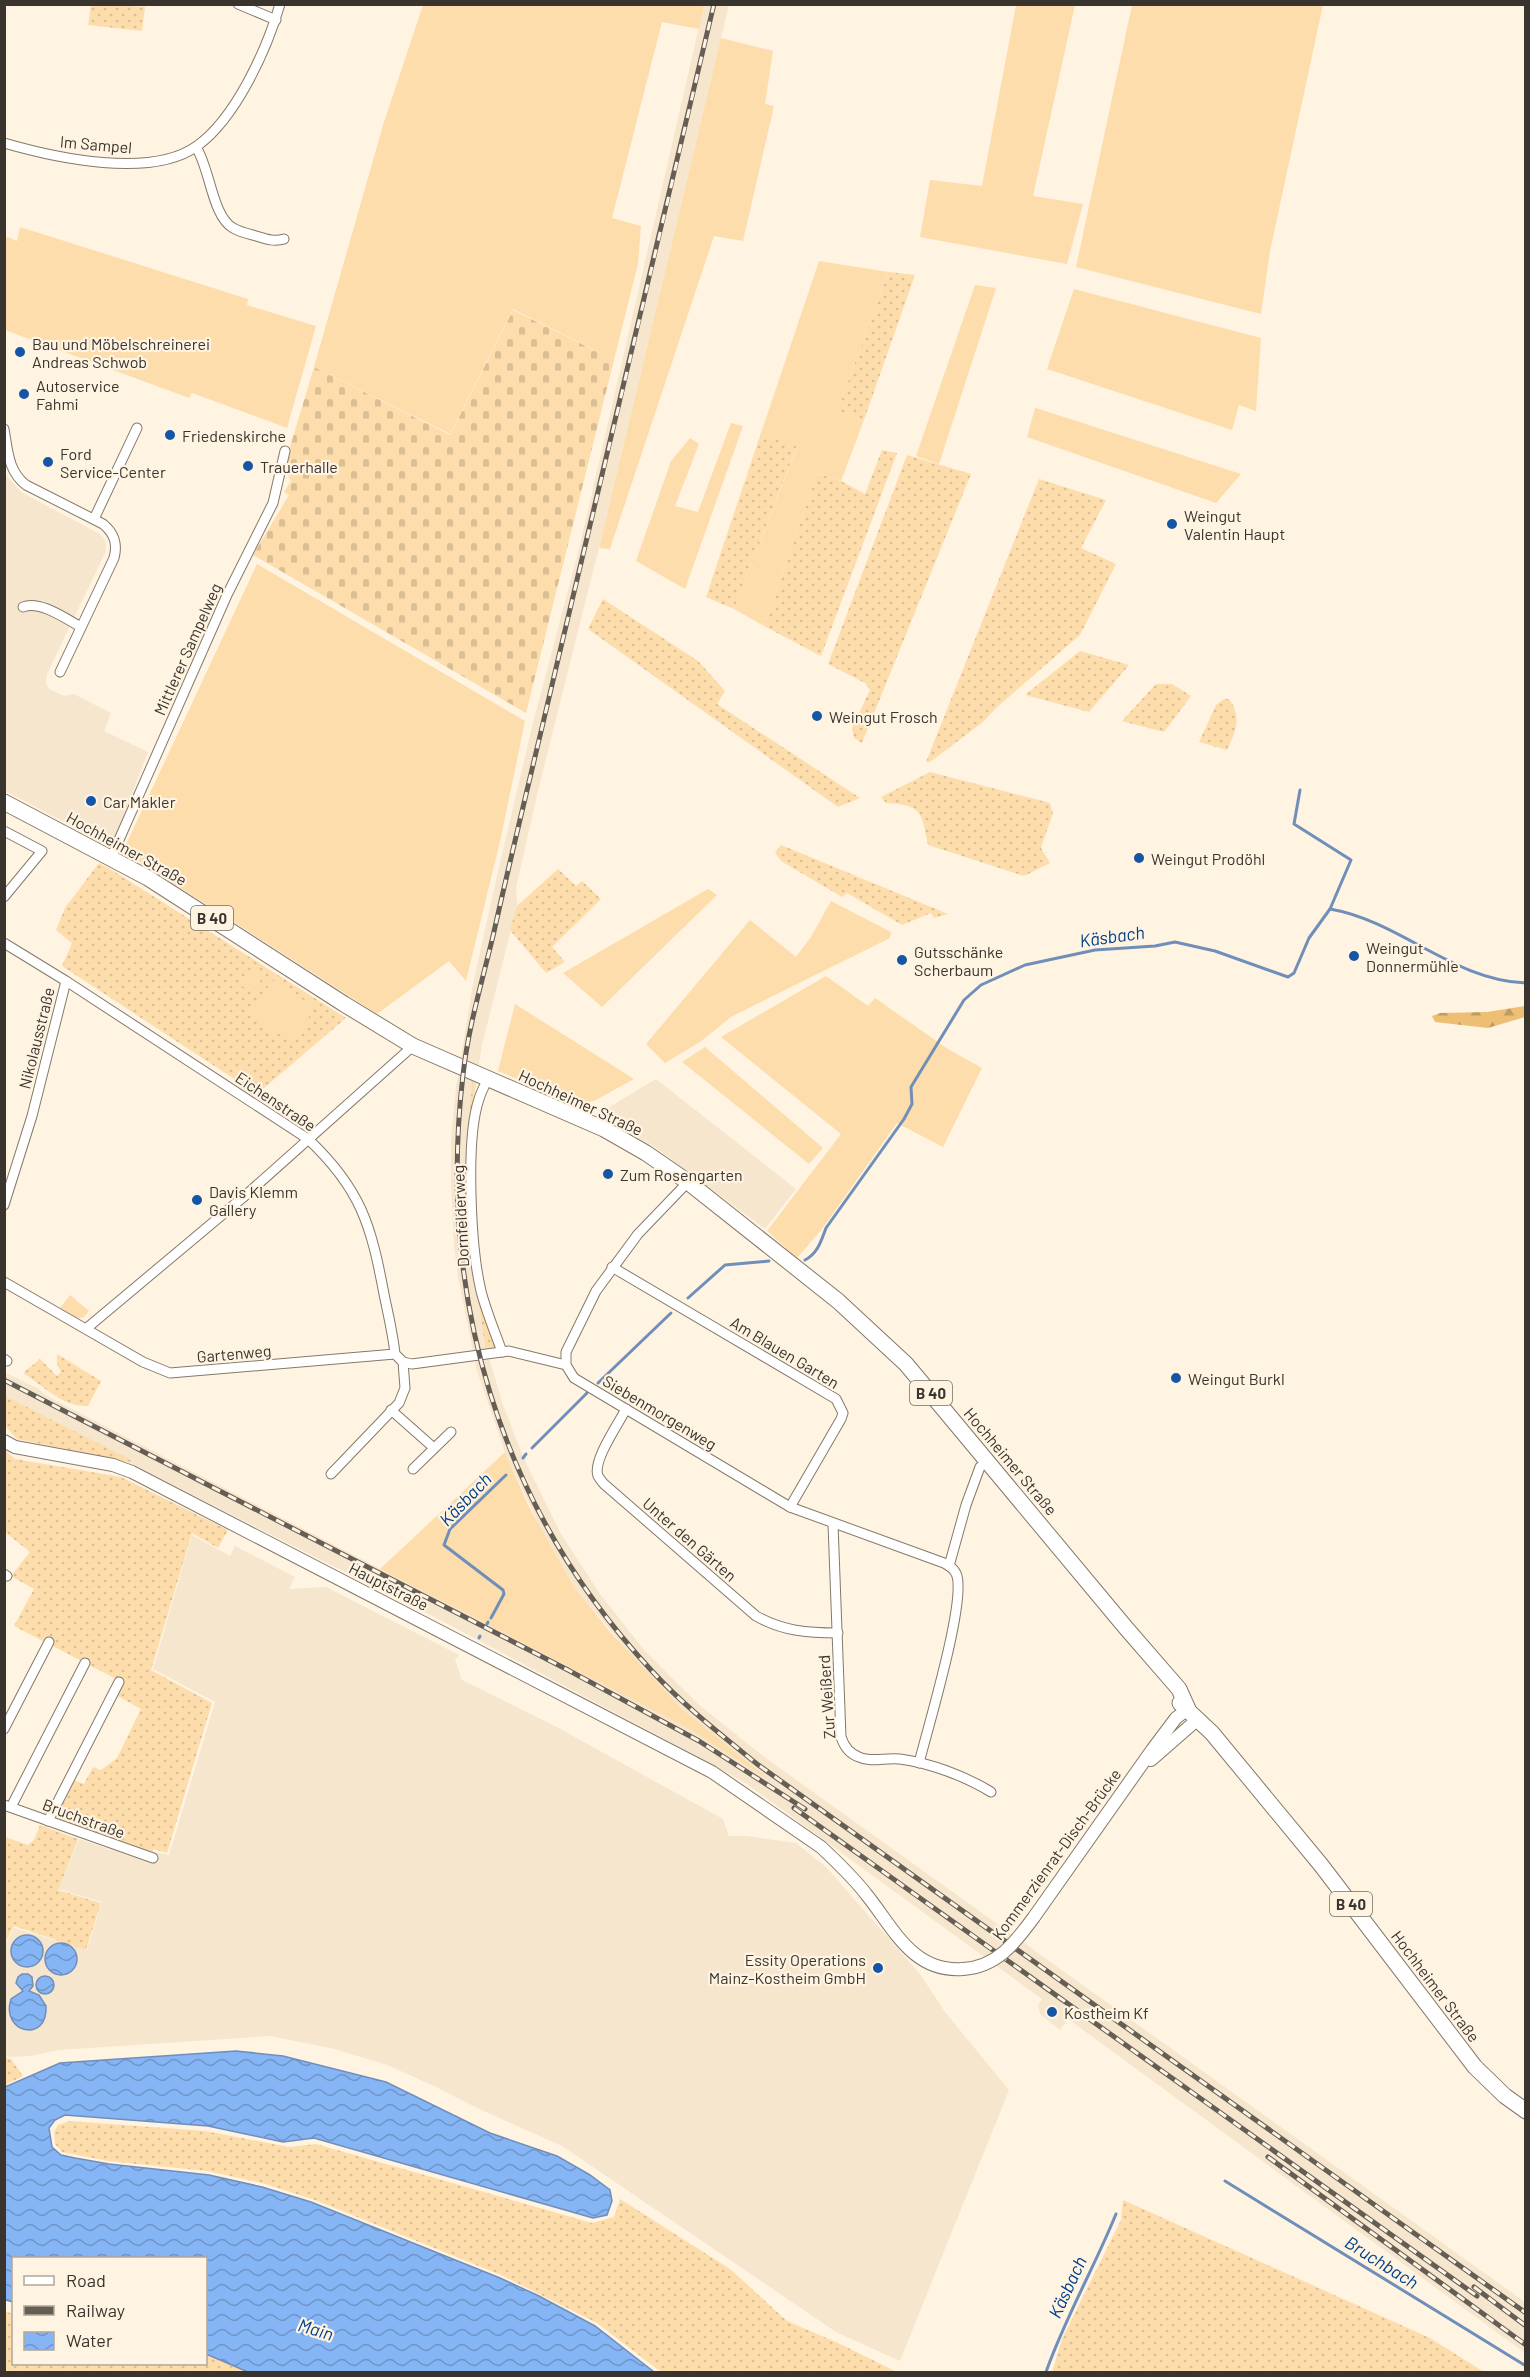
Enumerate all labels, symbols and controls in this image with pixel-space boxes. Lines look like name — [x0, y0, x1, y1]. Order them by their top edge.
street label: Im Sampel — [59, 131, 133, 157]
place label: Bau und Möbelschreinerei Andreas Schwob — [32, 334, 210, 371]
marker: Bau und Möbelschreinerei Andreas Schwob — [13, 345, 27, 359]
place label: Autoservice Fahmi — [36, 376, 120, 413]
marker: Autoservice Fahmi — [17, 387, 31, 401]
place label: Friedenskirche — [182, 426, 286, 445]
marker: Friedenskirche — [163, 428, 177, 442]
place label: Ford Service-Center — [60, 444, 166, 481]
marker: Ford Service-Center — [41, 455, 55, 469]
place label: Trauerhalle — [260, 457, 338, 476]
marker: Trauerhalle — [241, 459, 255, 473]
place label: Weingut Valentin Haupt — [1184, 506, 1285, 543]
marker: Weingut Valentin Haupt — [1165, 517, 1179, 531]
street label: Mittlerer Sampelweg — [149, 580, 225, 718]
place label: Weingut Frosch — [829, 707, 938, 726]
marker: Weingut Frosch — [810, 709, 824, 723]
place label: Car Makler — [103, 792, 176, 811]
marker: Car Makler — [84, 794, 98, 808]
street label: Hochheimer Straße — [64, 807, 190, 889]
place label: Weingut Prodöhl — [1151, 849, 1265, 868]
marker: Weingut Prodöhl — [1132, 851, 1146, 865]
road number: B 40 — [191, 906, 233, 930]
water label: Käsbach — [1078, 921, 1146, 951]
place label: Weingut Donnermühle — [1366, 938, 1459, 975]
place label: Gutsschänke Scherbaum — [914, 942, 1003, 979]
marker: Weingut Donnermühle — [1347, 949, 1361, 963]
marker: Gutsschänke Scherbaum — [895, 953, 909, 967]
street label: Nikolausstraße — [14, 985, 58, 1091]
street label: Hochheimer Straße — [516, 1065, 646, 1139]
street label: Eichenstraße — [232, 1067, 320, 1135]
street label: Dornfelderweg — [448, 1165, 472, 1267]
place label: Zum Rosengarten — [620, 1165, 743, 1184]
marker: Zum Rosengarten — [601, 1167, 615, 1181]
place label: Davis Klemm Gallery — [209, 1182, 298, 1219]
marker: Davis Klemm Gallery — [190, 1193, 204, 1207]
street label: Am Blauen Garten — [727, 1312, 843, 1392]
street label: Gartenweg — [196, 1340, 272, 1366]
place label: Weingut Burkl — [1188, 1369, 1285, 1388]
street label: Siebenmorgenweg — [600, 1371, 720, 1453]
marker: Weingut Burkl — [1169, 1371, 1183, 1385]
road number: B 40 — [910, 1381, 952, 1405]
street label: Hochheimer Straße — [961, 1403, 1061, 1519]
water label: Käsbach — [434, 1468, 496, 1530]
street label: Unter den Gärten — [639, 1493, 741, 1585]
street label: Hauptstraße — [346, 1558, 432, 1614]
street label: Zur Weißerd — [814, 1654, 838, 1740]
street label: Kommerzienrat-Disch-Brücke — [987, 1765, 1125, 1943]
street label: Bruchstraße — [40, 1794, 128, 1842]
road number: B 40 — [1330, 1892, 1372, 1916]
street label: Hochheimer Straße — [1388, 1927, 1484, 2045]
place label: Essity Operations Mainz-Kostheim GmbH — [709, 1950, 866, 1987]
marker: Essity Operations Mainz-Kostheim GmbH — [871, 1961, 885, 1975]
place label: Kostheim Kf — [1064, 2003, 1149, 2022]
marker: Kostheim Kf — [1045, 2005, 1059, 2019]
water label: Bruchbach — [1341, 2231, 1423, 2293]
water label: Käsbach — [1043, 2253, 1091, 2321]
legend — [12, 2257, 207, 2365]
text: Road — [66, 2269, 106, 2291]
text: Railway — [66, 2299, 125, 2321]
water label: Main — [296, 2313, 336, 2345]
text: Water — [66, 2329, 113, 2351]

